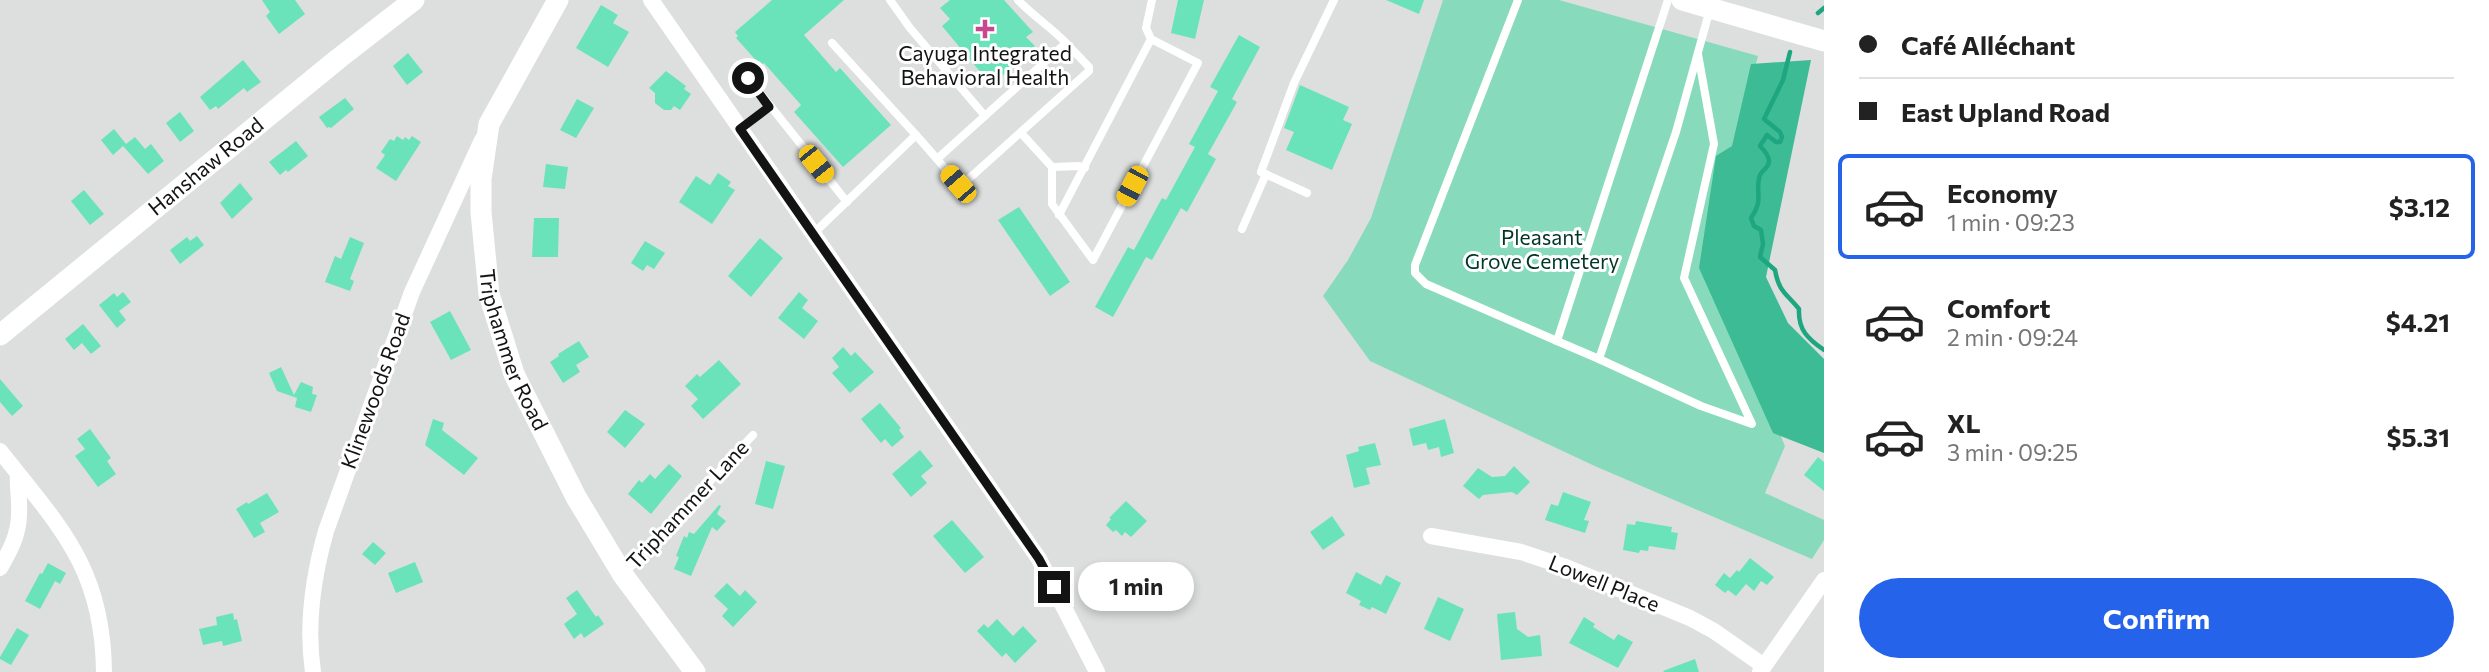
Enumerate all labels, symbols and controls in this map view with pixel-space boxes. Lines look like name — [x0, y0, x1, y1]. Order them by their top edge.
marker: Cayuga Integrated Behavioral Health — [975, 19, 995, 39]
text: Café Alléchant — [1901, 29, 2075, 60]
place label: Cayuga Integrated Behavioral Health — [898, 40, 1072, 89]
route start — [732, 62, 764, 94]
text: East Upland Road — [1901, 96, 2110, 127]
street label: Hanshaw Road — [143, 111, 268, 220]
car — [795, 141, 838, 187]
car — [937, 161, 980, 207]
car — [1113, 163, 1152, 209]
icon: car — [1863, 175, 1926, 238]
text: Economy — [1947, 177, 2058, 208]
text: $3.12 — [2389, 191, 2450, 222]
text: 1 min · 09:23 — [1947, 208, 2075, 236]
park label: Pleasant Grove Cemetery — [1465, 224, 1619, 273]
street label: Triphammer Road — [476, 268, 554, 434]
icon: car — [1863, 290, 1926, 353]
text: Comfort — [1947, 292, 2050, 323]
text: $4.21 — [2386, 306, 2450, 337]
street label: Klinewoods Road — [335, 309, 414, 472]
text: 2 min · 09:24 — [1947, 323, 2078, 351]
icon: car — [1863, 405, 1926, 468]
text: XL — [1947, 407, 1981, 438]
text: $5.31 — [2386, 421, 2450, 452]
street label: Triphammer Lane — [621, 434, 753, 574]
text: 3 min · 09:25 — [1947, 438, 2078, 466]
street label: Lowell Place — [1545, 549, 1664, 616]
callout: 1 min — [1078, 562, 1194, 612]
route end — [1038, 571, 1070, 603]
text: 1 min — [1109, 572, 1163, 600]
button: Confirm — [1859, 578, 2454, 658]

